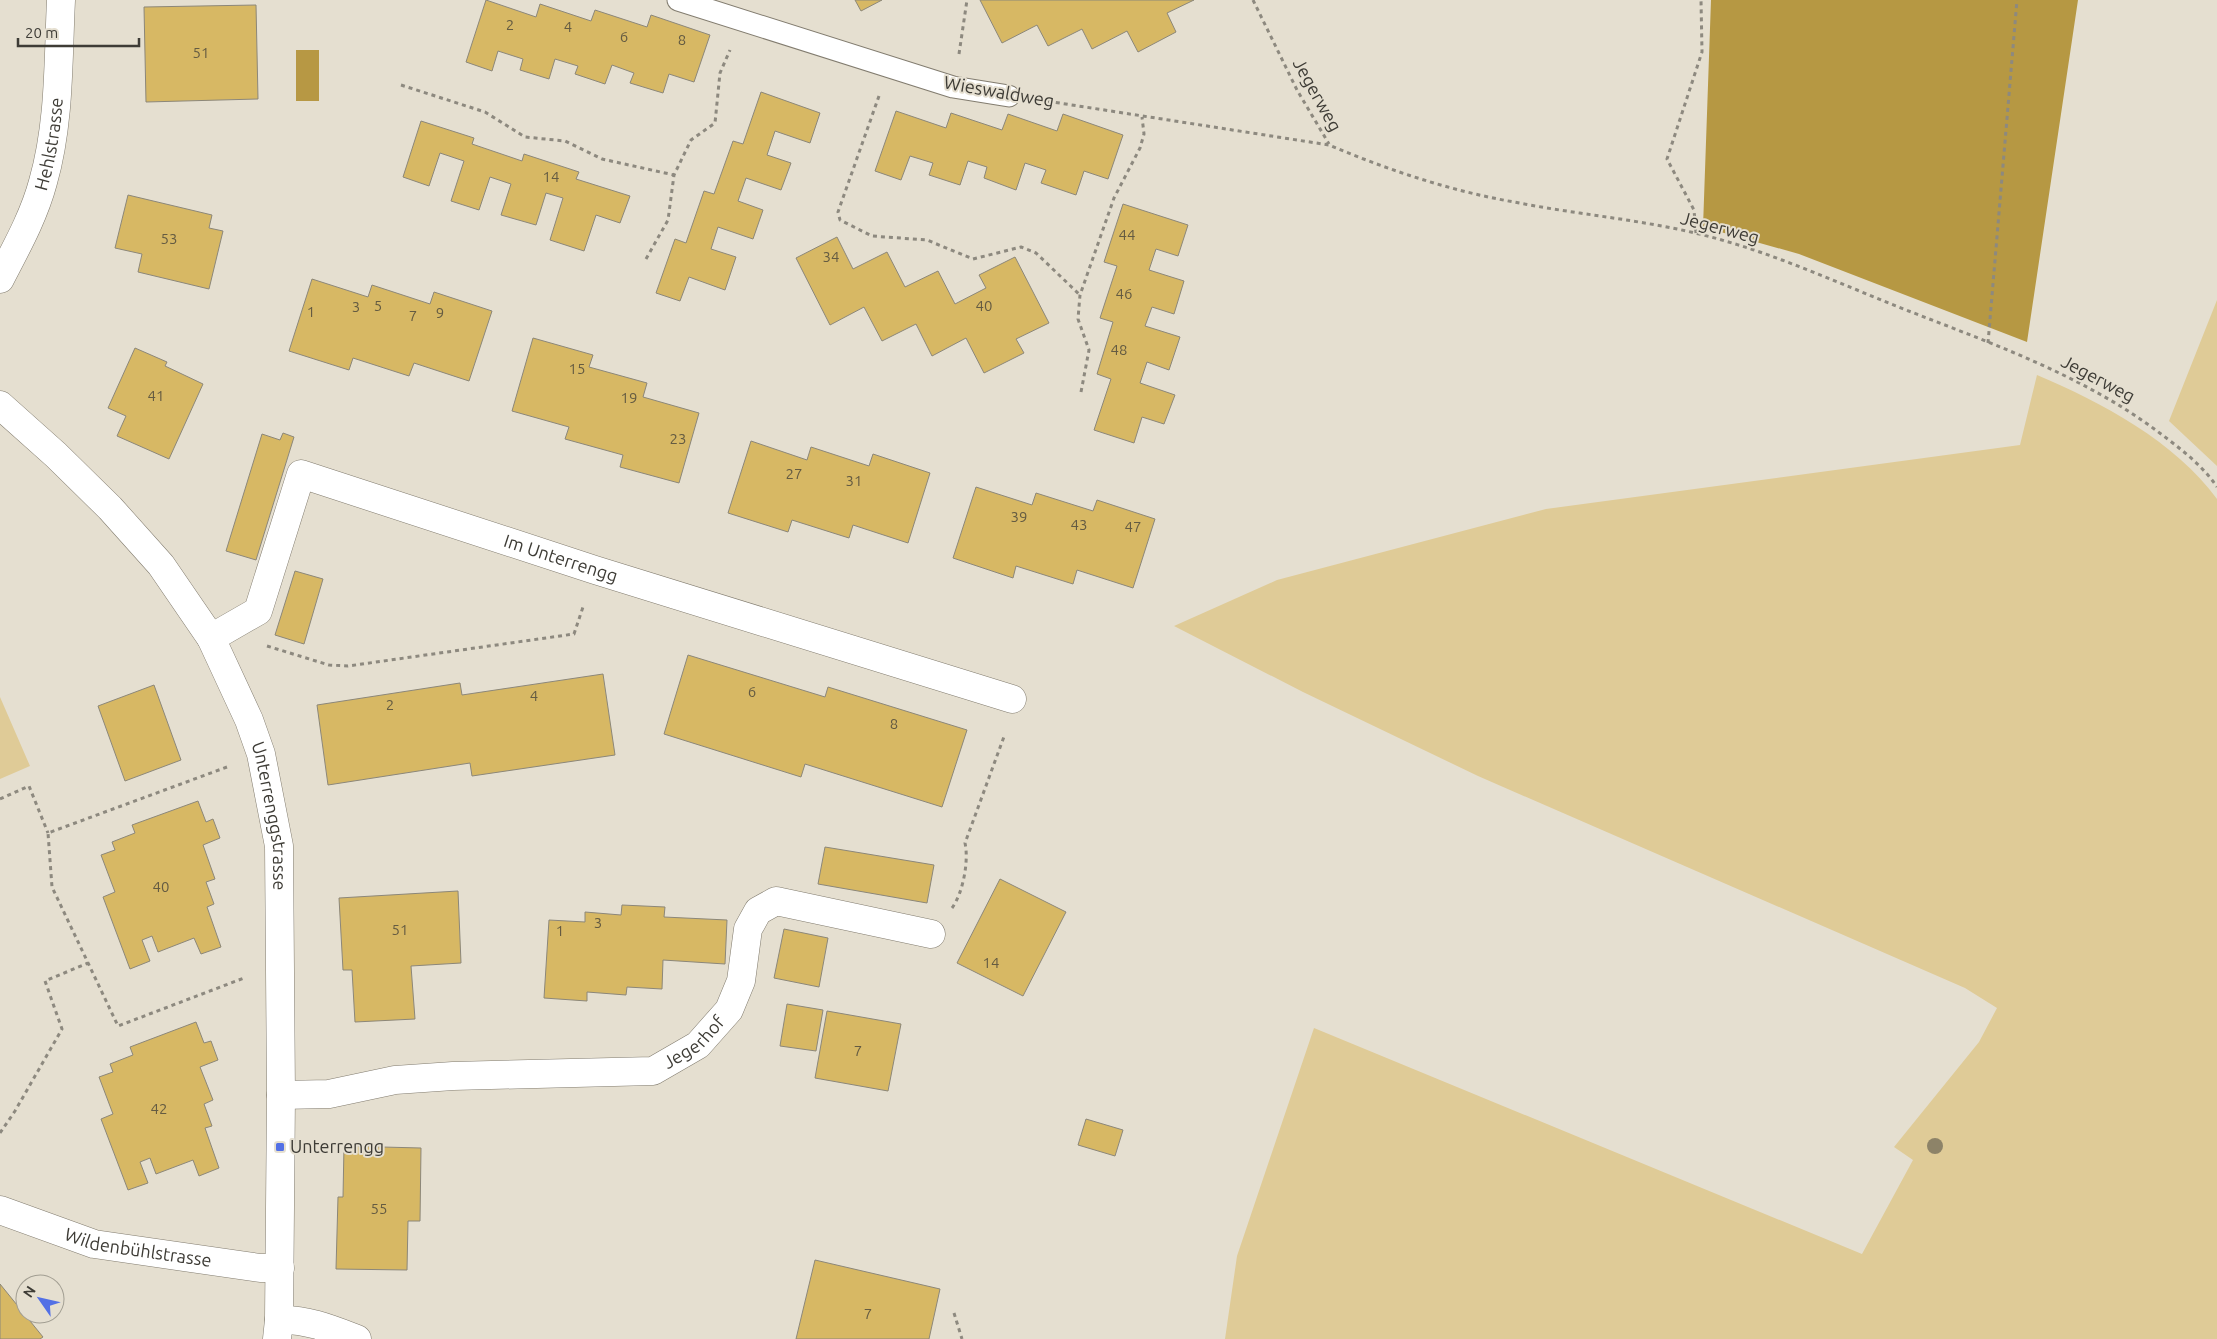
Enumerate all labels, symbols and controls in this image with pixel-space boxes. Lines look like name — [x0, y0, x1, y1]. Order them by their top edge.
scale bar — [18, 15, 139, 47]
house number: 2 — [506, 16, 514, 33]
house number: 4 — [564, 18, 572, 35]
text: 20 m — [25, 24, 58, 41]
house number: 6 — [620, 28, 628, 45]
house number: 8 — [678, 31, 686, 48]
house number: 51 — [193, 44, 209, 61]
street label: Jegerweg — [1290, 54, 1346, 135]
street label: Wieswaldweg — [942, 71, 1056, 111]
street label: Hehlstrasse — [30, 97, 66, 192]
house number: 14 — [543, 168, 559, 185]
street label: Jegerweg — [1679, 207, 1762, 247]
house number: 44 — [1119, 226, 1135, 243]
house number: 53 — [161, 230, 177, 247]
house number: 34 — [823, 248, 839, 265]
house number: 46 — [1116, 285, 1132, 302]
house number: 5 — [374, 297, 382, 314]
house number: 40 — [976, 297, 992, 314]
house number: 3 — [352, 298, 360, 315]
house number: 1 — [307, 303, 315, 320]
house number: 9 — [436, 304, 444, 321]
house number: 7 — [409, 307, 417, 324]
house number: 48 — [1111, 341, 1127, 358]
street label: Jegerweg — [2058, 350, 2139, 406]
house number: 15 — [569, 360, 585, 377]
house number: 41 — [148, 387, 164, 404]
house number: 19 — [621, 389, 637, 406]
house number: 23 — [670, 430, 686, 447]
house number: 27 — [786, 465, 802, 482]
house number: 31 — [846, 472, 862, 489]
house number: 39 — [1011, 508, 1027, 525]
house number: 43 — [1071, 516, 1087, 533]
house number: 47 — [1125, 518, 1141, 535]
street label: Im Unterrengg — [502, 530, 620, 585]
house number: 6 — [748, 683, 756, 700]
house number: 4 — [530, 687, 538, 704]
house number: 2 — [386, 696, 394, 713]
house number: 8 — [890, 715, 898, 732]
street label: Unterrenggstrasse — [248, 739, 290, 891]
house number: 40 — [153, 878, 169, 895]
house number: 3 — [594, 914, 602, 931]
house number: 51 — [392, 921, 408, 938]
house number: 1 — [556, 922, 564, 939]
house number: 14 — [983, 954, 999, 971]
street label: Jegerhof — [659, 1011, 728, 1072]
house number: 7 — [854, 1042, 862, 1059]
house number: 42 — [151, 1100, 167, 1117]
place label: Unterrengg — [290, 1136, 384, 1156]
marker: Unterrengg — [274, 1141, 286, 1153]
house number: 55 — [371, 1200, 387, 1217]
street label: Wildenbühlstrasse — [62, 1223, 213, 1270]
north arrow — [15, 1274, 65, 1324]
text: N — [20, 1283, 39, 1301]
house number: 7 — [864, 1305, 872, 1322]

